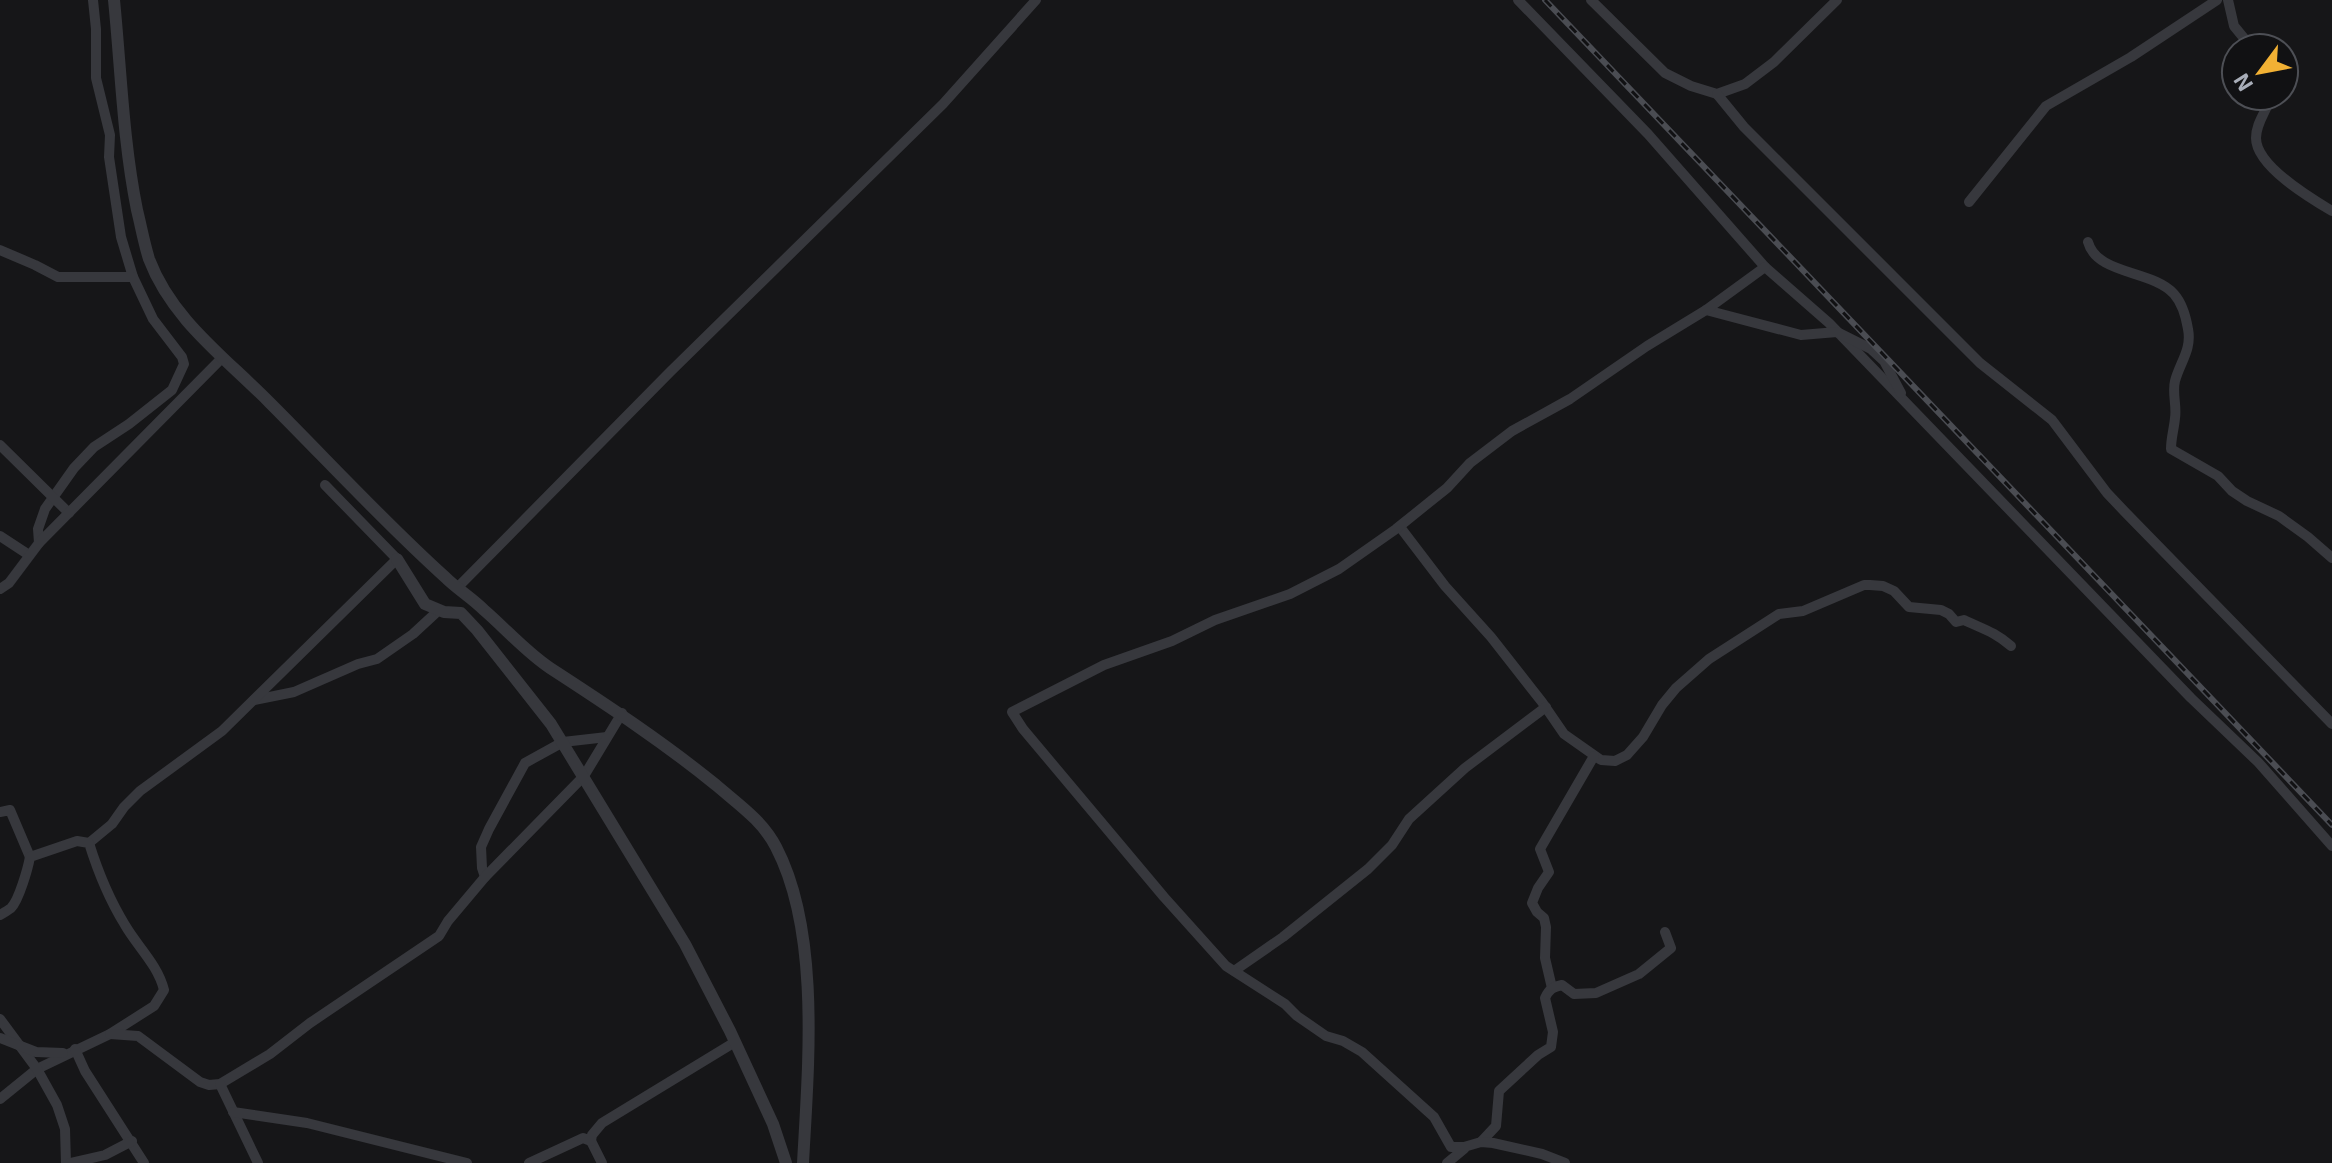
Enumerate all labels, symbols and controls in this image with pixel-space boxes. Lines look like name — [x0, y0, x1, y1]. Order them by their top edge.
north arrow — [2220, 32, 2300, 112]
text: N — [2227, 70, 2257, 97]

